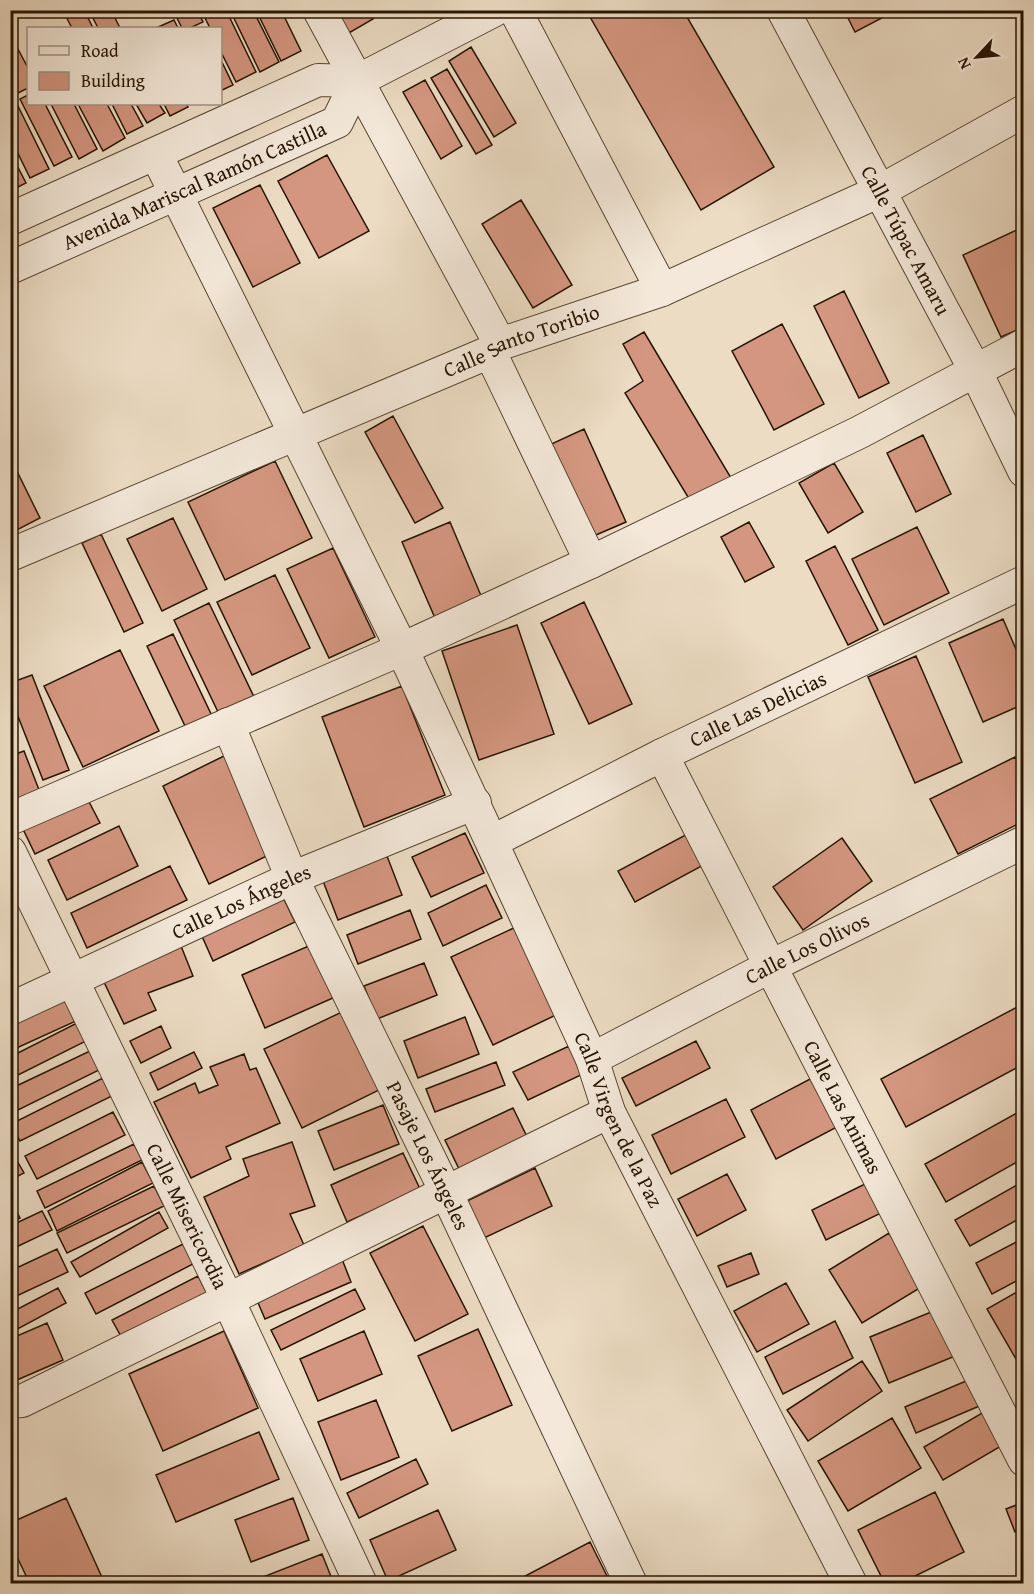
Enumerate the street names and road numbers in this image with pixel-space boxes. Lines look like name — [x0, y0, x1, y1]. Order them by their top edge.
street label: Avenida Mariscal Ramón Castilla — [57, 113, 331, 258]
street label: Calle Túpac Amaru — [854, 160, 959, 321]
street label: Calle Santo Toribio — [438, 296, 604, 385]
street label: Calle Las Delicias — [684, 663, 832, 755]
street label: Calle Los Ángeles — [166, 856, 316, 947]
street label: Calle Los Olivos — [739, 904, 875, 992]
street label: Calle Virgen de la Paz — [566, 1027, 671, 1213]
street label: Calle Las Animas — [796, 1035, 891, 1179]
street label: Pasaje Los Ángeles — [379, 1076, 478, 1235]
street label: Calle Misericordia — [139, 1138, 236, 1294]

